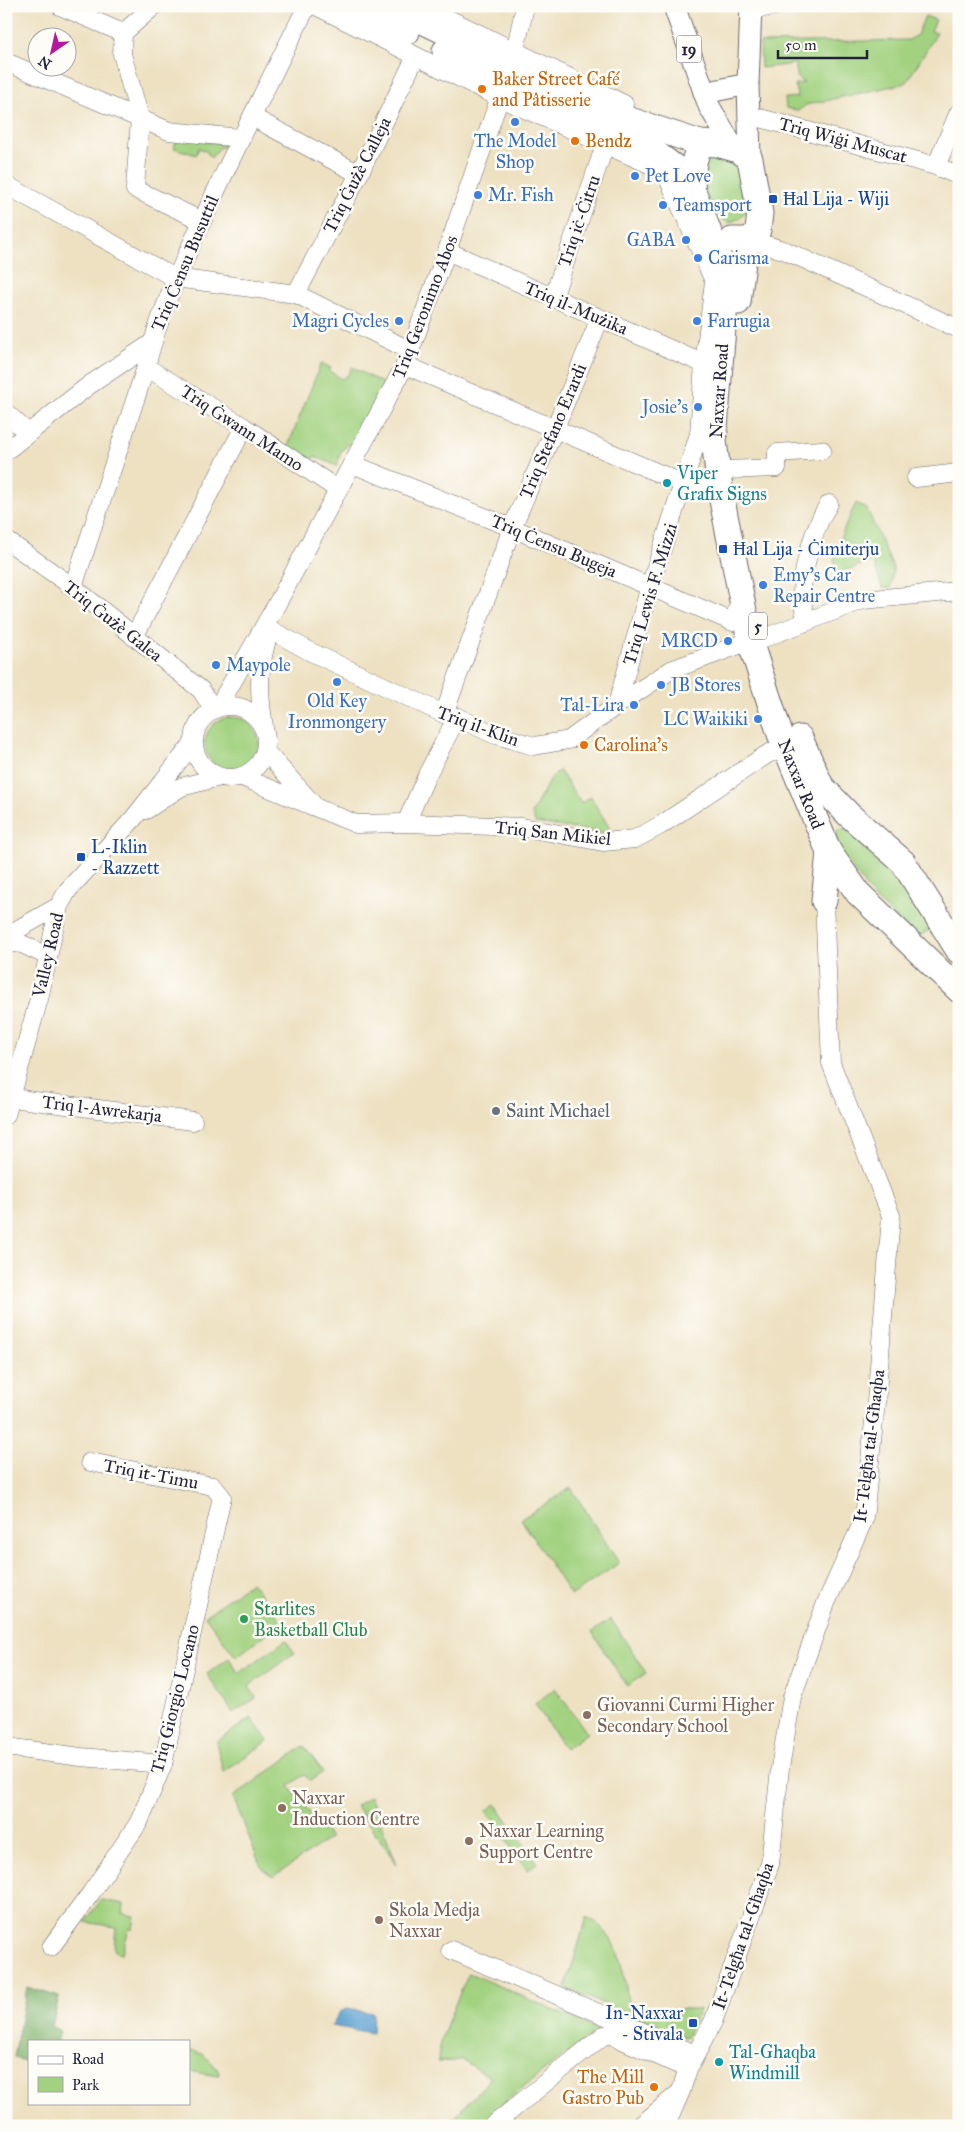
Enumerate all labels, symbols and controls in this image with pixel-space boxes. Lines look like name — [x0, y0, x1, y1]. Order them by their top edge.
north arrow — [28, 28, 78, 78]
scale bar — [778, 28, 866, 60]
road number: 19 — [676, 36, 702, 62]
text: 50 m — [785, 36, 817, 54]
text: N — [35, 52, 55, 73]
place label: Baker Street Café and Pâtisserie — [492, 68, 620, 111]
marker: Baker Street Café and Pâtisserie — [476, 83, 488, 95]
street label: Triq Wiġi Muscat — [776, 112, 910, 169]
street label: Triq Ġużè Calleja — [318, 113, 397, 237]
marker: The Model Shop — [509, 116, 521, 128]
place label: The Model Shop — [474, 130, 556, 173]
place label: Bendz — [585, 130, 632, 152]
marker: Bendz — [569, 135, 581, 147]
place label: Pet Love — [645, 165, 711, 187]
marker: Pet Love — [629, 170, 641, 182]
street label: Triq iċ-Ċitru — [553, 172, 606, 270]
place label: Mr. Fish — [488, 184, 554, 206]
place label: Ħal Lija - Wiji — [783, 188, 889, 210]
marker: Mr. Fish — [472, 189, 484, 201]
street label: Triq Ċensu Busuttil — [146, 192, 225, 335]
marker: Ħal Lija - Wiji — [767, 193, 779, 205]
place label: Teamsport — [673, 194, 753, 216]
marker: Teamsport — [657, 199, 669, 211]
place label: GABA — [627, 229, 676, 251]
street label: Triq Geronimo Abos — [387, 232, 463, 382]
marker: GABA — [680, 234, 692, 246]
place label: Carisma — [708, 247, 769, 269]
marker: Carisma — [692, 252, 704, 264]
street label: Triq il-Mużika — [520, 276, 631, 341]
place label: Magri Cycles — [292, 310, 389, 333]
place label: Farrugia — [707, 310, 770, 333]
marker: Magri Cycles — [393, 315, 405, 327]
marker: Farrugia — [691, 315, 703, 327]
street label: Naxxar Road — [705, 343, 733, 439]
street label: Triq Stefano Erardi — [515, 360, 592, 502]
street label: Triq Ġwann Mamo — [176, 380, 308, 477]
place label: Josie's — [640, 396, 688, 419]
marker: Josie's — [692, 401, 704, 413]
place label: Viper Grafix Signs — [676, 462, 767, 506]
marker: Viper Grafix Signs — [661, 477, 673, 489]
street label: Triq Ċensu Bugeja — [487, 510, 621, 584]
street label: Triq Lewis F. Mizzi — [618, 520, 683, 668]
place label: Ħal Lija - Ċimiterju — [733, 538, 880, 560]
marker: Ħal Lija - Ċimiterju — [717, 543, 729, 555]
place label: Emy's Car Repair Centre — [773, 564, 875, 607]
street label: Triq Ġużè Galea — [59, 576, 167, 667]
marker: Emy's Car Repair Centre — [757, 579, 769, 591]
road number: 5 — [749, 612, 767, 640]
place label: MRCD — [661, 630, 718, 652]
marker: MRCD — [722, 635, 734, 647]
place label: Maypole — [226, 654, 291, 676]
marker: Maypole — [210, 659, 222, 671]
place label: JB Stores — [669, 674, 741, 697]
marker: Old Key Ironmongery — [331, 676, 343, 688]
marker: JB Stores — [655, 679, 667, 691]
place label: Old Key Ironmongery — [288, 690, 387, 734]
place label: Tal-Lira — [560, 694, 624, 716]
marker: Tal-Lira — [628, 699, 640, 711]
street label: Triq il-Klin — [434, 701, 522, 752]
place label: LC Waikiki — [663, 708, 748, 730]
marker: LC Waikiki — [752, 713, 764, 725]
place label: Carolina's — [594, 734, 668, 756]
street label: Naxxar Road — [773, 736, 829, 832]
marker: Carolina's — [578, 739, 590, 751]
street label: Triq San Mikiel — [494, 816, 612, 851]
place label: L-Iklin - Razzett — [91, 836, 160, 879]
marker: L-Iklin - Razzett — [75, 851, 87, 863]
street label: Valley Road — [27, 910, 68, 1001]
street label: Triq l-Awrekarja — [41, 1091, 163, 1128]
place label: Saint Michael — [506, 1100, 610, 1122]
marker: Saint Michael — [490, 1105, 502, 1117]
street label: It-Telgħa tal-Għaqba — [849, 1368, 890, 1524]
street label: Triq it-Timu — [101, 1454, 201, 1495]
place label: Starlites Basketball Club — [254, 1598, 368, 1641]
marker: Starlites Basketball Club — [238, 1613, 250, 1625]
street label: Triq Giorgio Locano — [146, 1622, 205, 1776]
place label: Giovanni Curmi Higher Secondary School — [597, 1694, 774, 1737]
marker: Giovanni Curmi Higher Secondary School — [581, 1709, 593, 1721]
place label: Naxxar Induction Centre — [292, 1787, 420, 1830]
marker: Naxxar Induction Centre — [276, 1802, 288, 1814]
place label: Naxxar Learning Support Centre — [479, 1820, 604, 1863]
marker: Naxxar Learning Support Centre — [463, 1835, 475, 1847]
street label: It-Telgħa tal-Għaqba — [708, 1859, 780, 2013]
place label: Skola Medja Naxxar — [389, 1899, 480, 1942]
marker: Skola Medja Naxxar — [373, 1914, 385, 1926]
place label: In-Naxxar - Stivala — [605, 2002, 683, 2045]
marker: In-Naxxar - Stivala — [687, 2017, 699, 2029]
legend — [28, 2040, 190, 2104]
place label: Tal-Ghaqba Windmill — [729, 2041, 816, 2084]
text: Road — [72, 2050, 104, 2068]
marker: Tal-Ghaqba Windmill — [713, 2056, 725, 2068]
place label: The Mill Gastro Pub — [562, 2066, 644, 2109]
text: Park — [72, 2076, 99, 2094]
marker: The Mill Gastro Pub — [648, 2081, 660, 2093]

